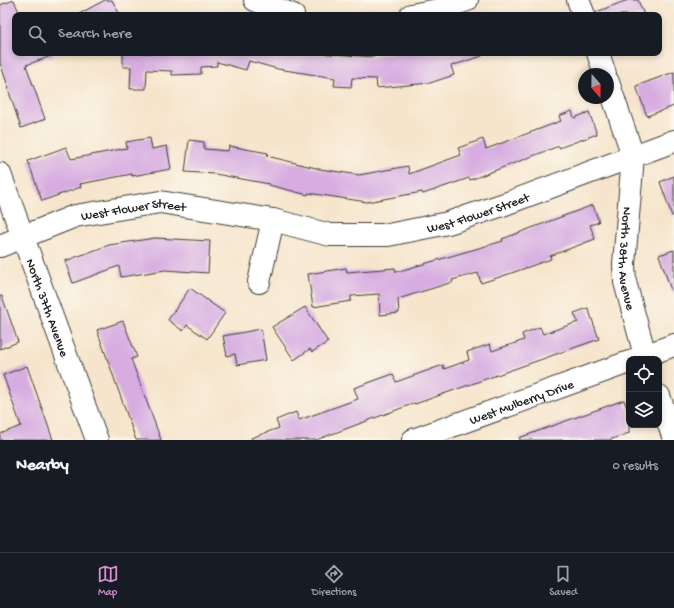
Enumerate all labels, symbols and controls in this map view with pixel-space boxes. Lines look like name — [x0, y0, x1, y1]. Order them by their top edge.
search box — [12, 12, 662, 56]
icon: search — [26, 23, 48, 45]
text: Search here — [58, 25, 132, 43]
north arrow — [578, 68, 614, 104]
street label: West Flower Street — [426, 190, 533, 237]
street label: West Flower Street — [80, 197, 188, 225]
street label: North 38th Avenue — [614, 206, 637, 312]
street label: North 37th Avenue — [22, 257, 71, 360]
map controls — [626, 356, 662, 428]
button: locate — [626, 356, 662, 392]
street label: West Mulberry Drive — [468, 378, 576, 429]
button: layers — [626, 392, 662, 428]
text: Nearby — [16, 456, 69, 476]
text: 0 results — [612, 459, 658, 474]
tab: Map — [97, 563, 119, 599]
tab: Directions — [312, 563, 356, 599]
tab: Saved — [549, 563, 577, 599]

